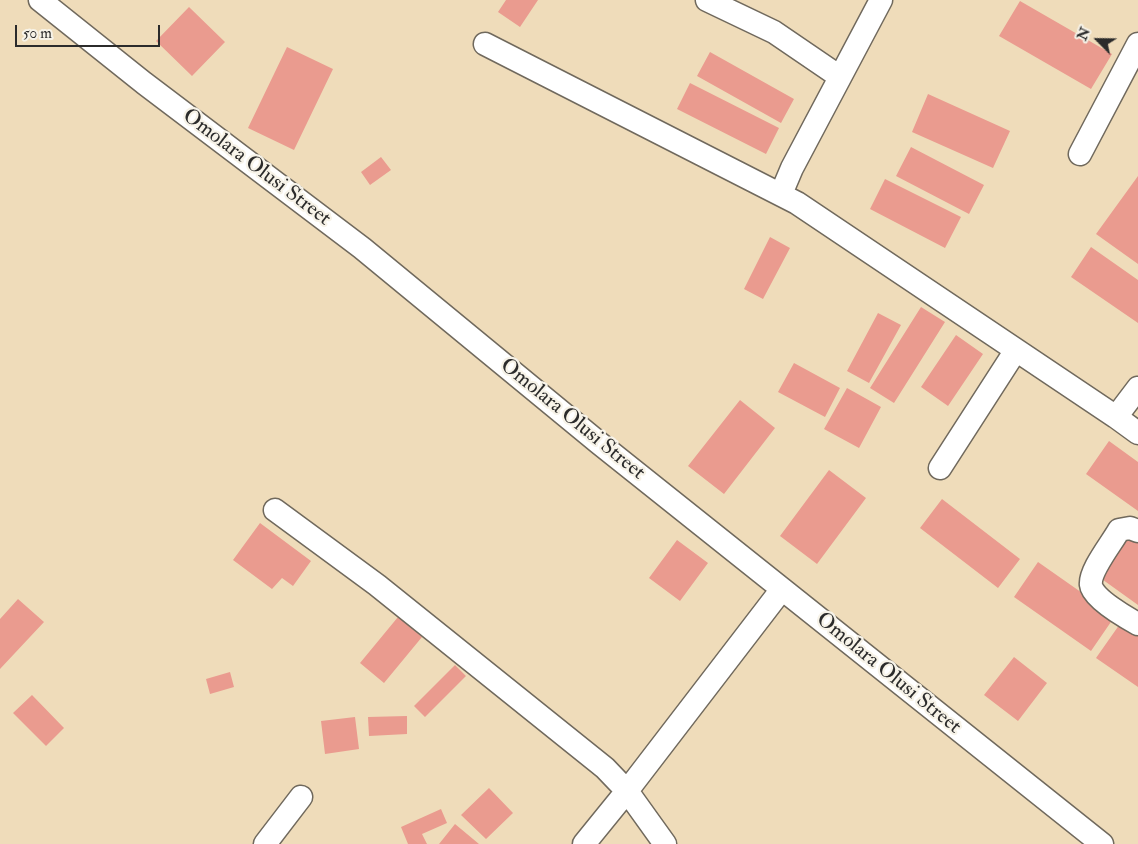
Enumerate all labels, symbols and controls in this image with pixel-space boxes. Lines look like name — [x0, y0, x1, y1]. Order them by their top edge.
scale bar — [18, 15, 162, 47]
north arrow — [1073, 15, 1123, 65]
text: 50 m — [23, 24, 52, 43]
text: N — [1073, 25, 1094, 43]
street label: Omolara Olusi Street — [177, 104, 335, 232]
street label: Omolara Olusi Street — [494, 354, 650, 486]
street label: Omolara Olusi Street — [810, 608, 966, 740]

